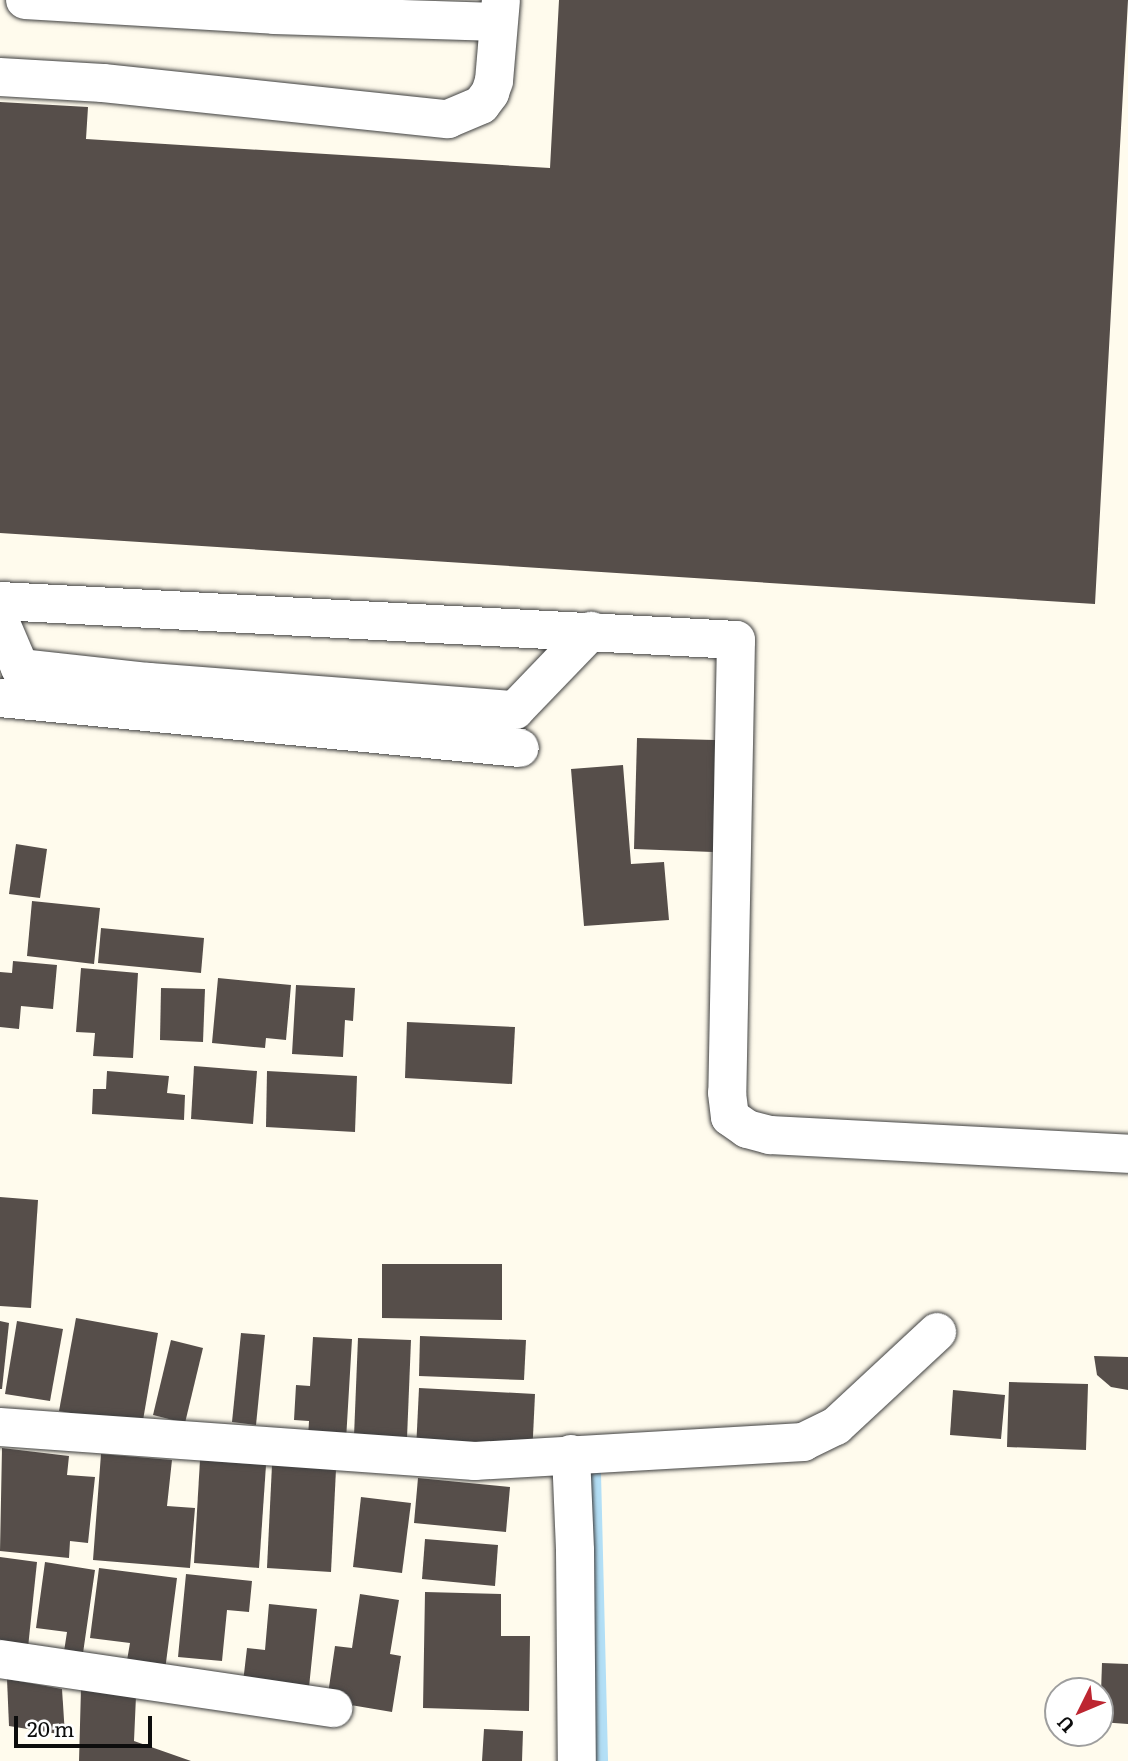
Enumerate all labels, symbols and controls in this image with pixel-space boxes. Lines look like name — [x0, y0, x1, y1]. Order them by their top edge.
north arrow — [1044, 1677, 1114, 1747]
scale bar — [18, 1702, 156, 1746]
text: U — [1050, 1710, 1080, 1740]
text: 20 m — [27, 1712, 74, 1743]

